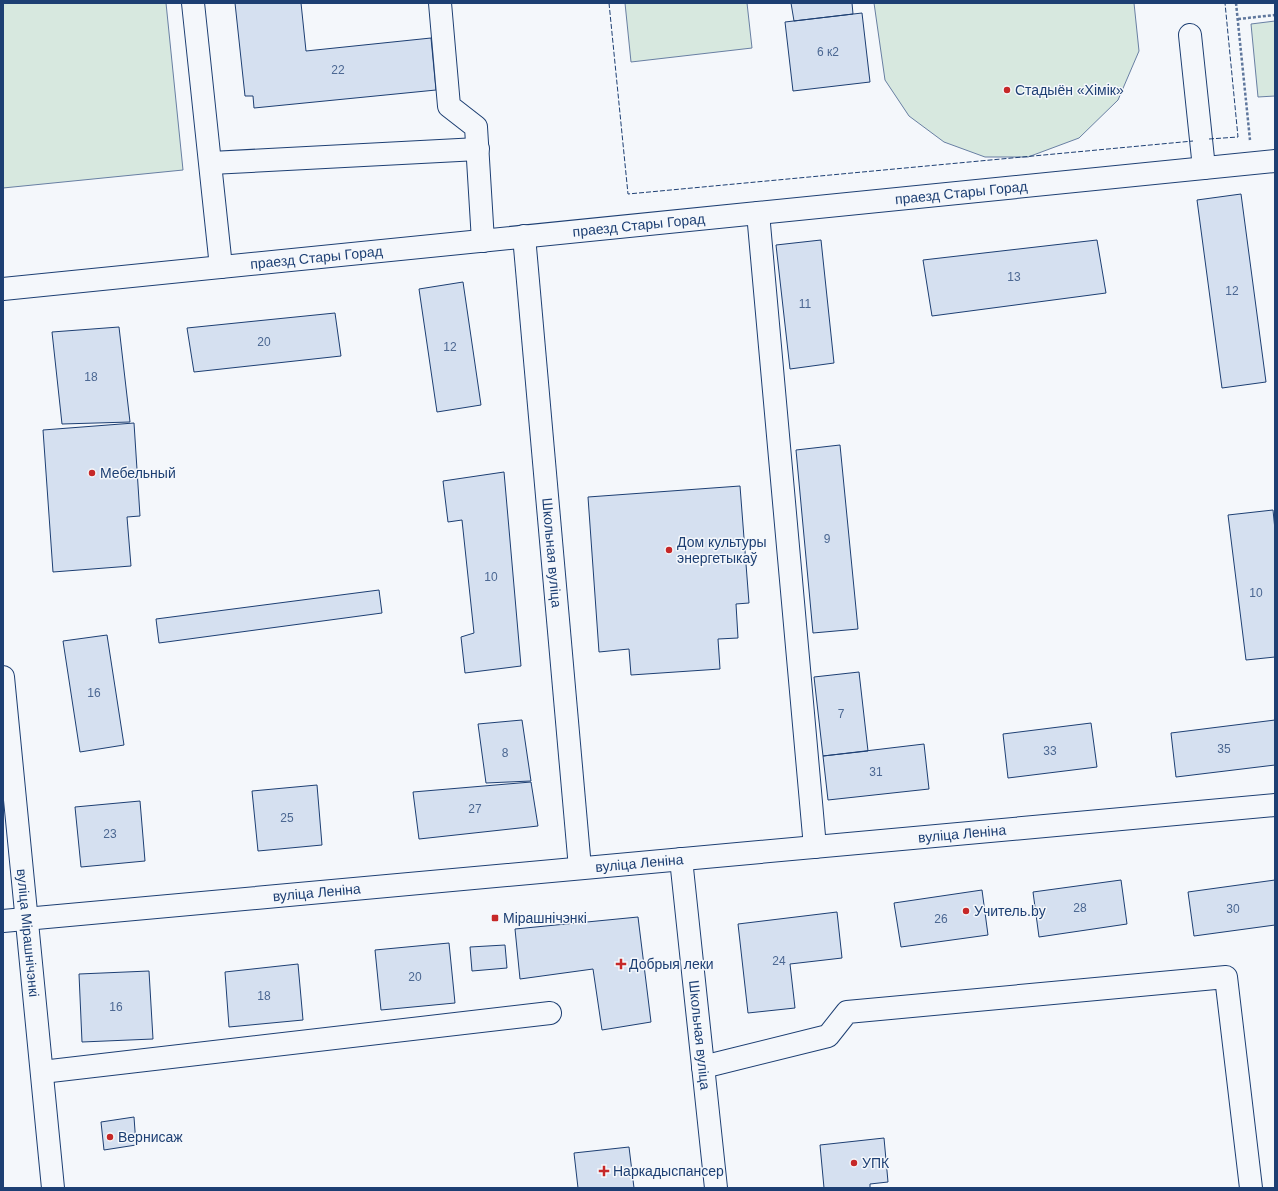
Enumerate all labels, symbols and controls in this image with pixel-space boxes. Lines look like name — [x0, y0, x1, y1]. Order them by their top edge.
house number: 6 к2 — [817, 45, 839, 59]
house number: 22 — [331, 63, 345, 77]
place label: Стадыён «Хімік» — [1015, 82, 1124, 98]
marker: Стадыён «Хімік» — [1002, 85, 1012, 95]
street label: праезд Стары Горад — [894, 178, 1028, 207]
street label: праезд Стары Горад — [572, 210, 706, 240]
street label: праезд Стары Горад — [249, 243, 383, 272]
house number: 13 — [1007, 270, 1021, 284]
house number: 12 — [1225, 284, 1239, 298]
house number: 11 — [799, 297, 812, 311]
house number: 20 — [257, 335, 271, 349]
house number: 12 — [443, 340, 457, 354]
house number: 18 — [84, 370, 98, 384]
place label: Мебельный — [100, 465, 176, 481]
marker: Мебельный — [87, 468, 97, 478]
street label: Школьная вуліца — [539, 497, 565, 608]
house number: 9 — [824, 532, 831, 546]
place label: Дом культуры энергетыкаў — [677, 534, 767, 566]
marker: Дом культуры энергетыкаў — [664, 545, 674, 555]
house number: 10 — [484, 570, 498, 584]
house number: 10 — [1249, 586, 1263, 600]
house number: 16 — [87, 686, 101, 700]
house number: 7 — [838, 707, 845, 721]
house number: 35 — [1217, 742, 1231, 756]
house number: 33 — [1043, 744, 1057, 758]
house number: 8 — [502, 746, 509, 760]
house number: 31 — [869, 765, 883, 779]
house number: 27 — [468, 802, 482, 816]
house number: 25 — [280, 811, 294, 825]
street label: вуліца Леніна — [917, 822, 1007, 846]
house number: 23 — [103, 827, 117, 841]
street label: вуліца Леніна — [595, 851, 684, 875]
street label: вуліца Мірашнічэнкі — [14, 868, 42, 998]
street label: вуліца Леніна — [272, 880, 362, 904]
house number: 28 — [1073, 901, 1087, 915]
house number: 30 — [1226, 902, 1240, 916]
place label: Учитель.by — [974, 903, 1046, 919]
marker: Учитель.by — [961, 906, 971, 916]
place label: Мірашнічэнкі — [503, 910, 587, 926]
house number: 26 — [934, 912, 948, 926]
marker: Мірашнічэнкі — [490, 913, 500, 923]
house number: 24 — [772, 954, 786, 968]
place label: Добрыя леки — [629, 956, 714, 972]
marker: Добрыя леки — [616, 959, 626, 969]
house number: 20 — [408, 970, 422, 984]
street label: Школьная вуліца — [686, 979, 714, 1091]
house number: 18 — [257, 989, 271, 1003]
house number: 16 — [109, 1000, 123, 1014]
place label: Вернисаж — [118, 1129, 183, 1145]
marker: Вернисаж — [105, 1132, 115, 1142]
place label: УПК — [862, 1155, 890, 1171]
marker: УПК — [849, 1158, 859, 1168]
place label: Наркадыспансер — [613, 1163, 724, 1179]
marker: Наркадыспансер — [598, 1165, 610, 1177]

